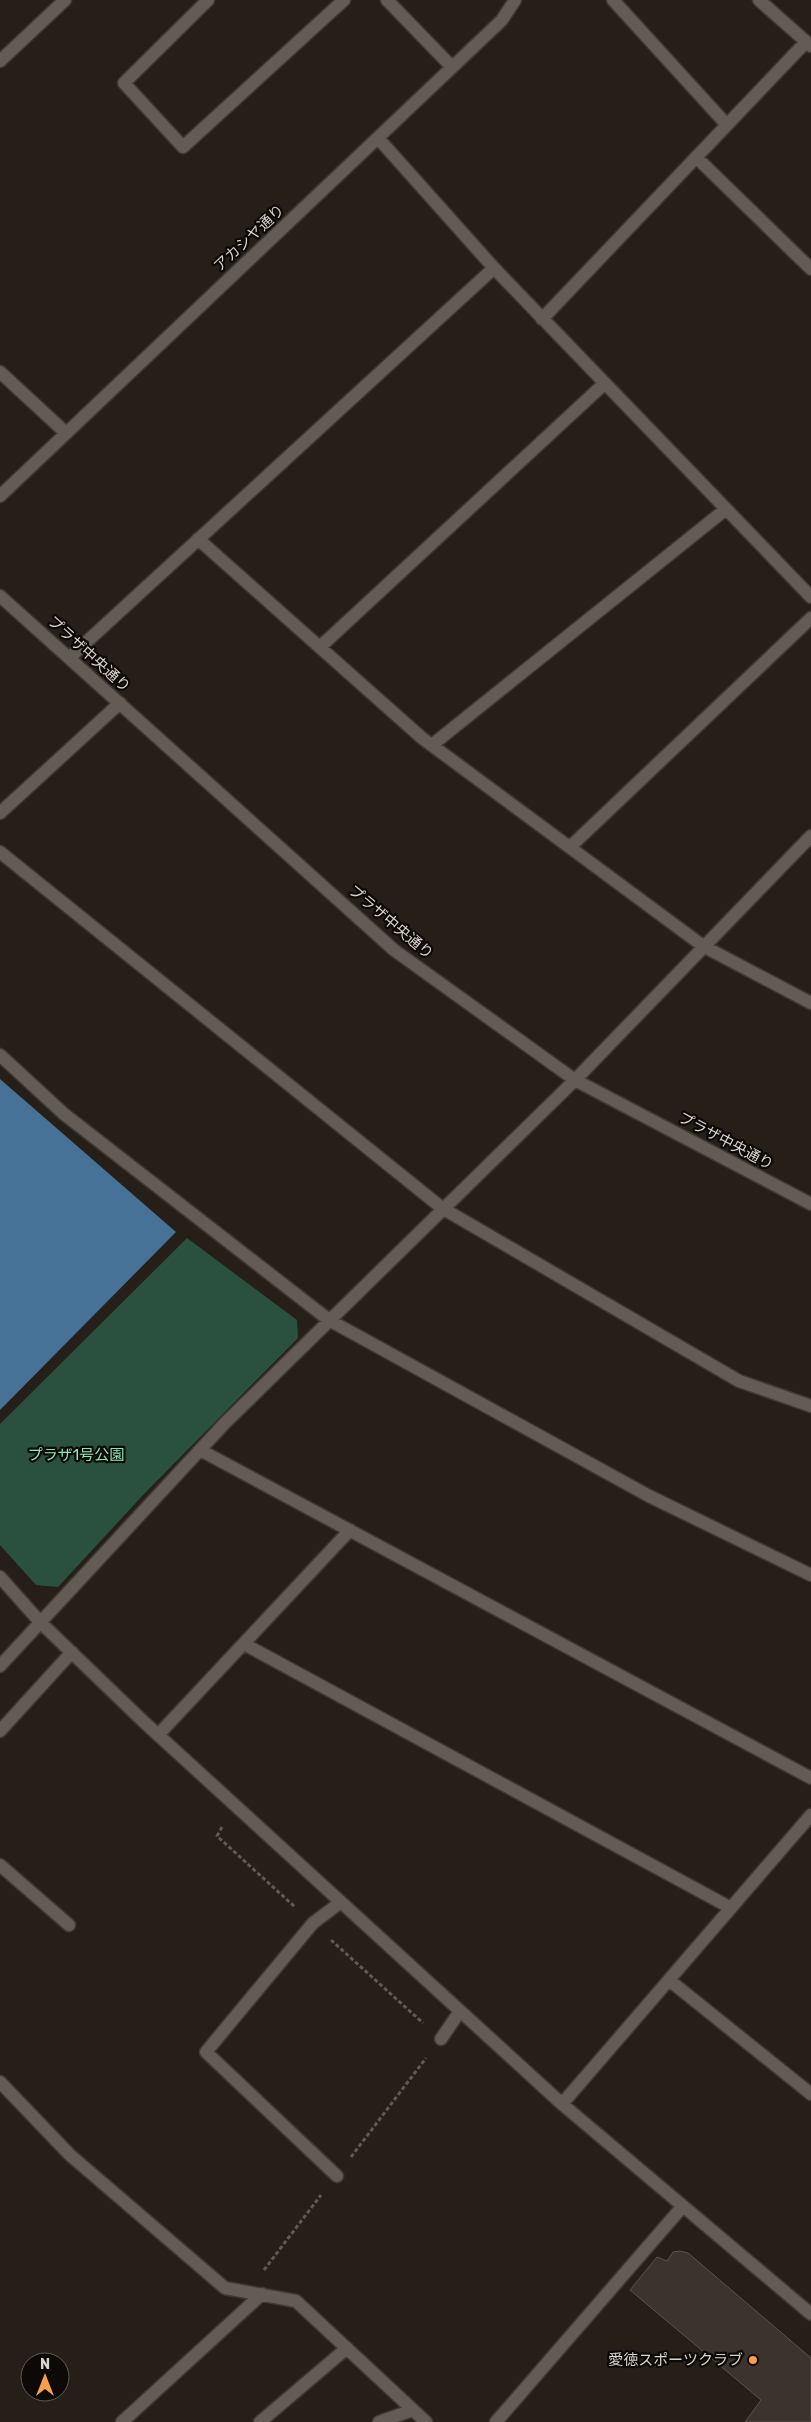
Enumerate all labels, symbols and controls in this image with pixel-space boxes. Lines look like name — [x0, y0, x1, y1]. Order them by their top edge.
street label: アカシヤ通り — [210, 201, 288, 275]
street label: プラザ中央通り — [44, 612, 134, 696]
street label: プラザ中央通り — [345, 881, 437, 963]
street label: プラザ中央通り — [675, 1108, 777, 1174]
park label: プラザ1号公園 — [28, 1446, 124, 1464]
place label: 愛徳スポーツクラブ — [608, 2351, 743, 2369]
north arrow — [20, 2352, 70, 2402]
marker: 愛徳スポーツクラブ — [747, 2354, 759, 2366]
text: N — [40, 2356, 50, 2373]

